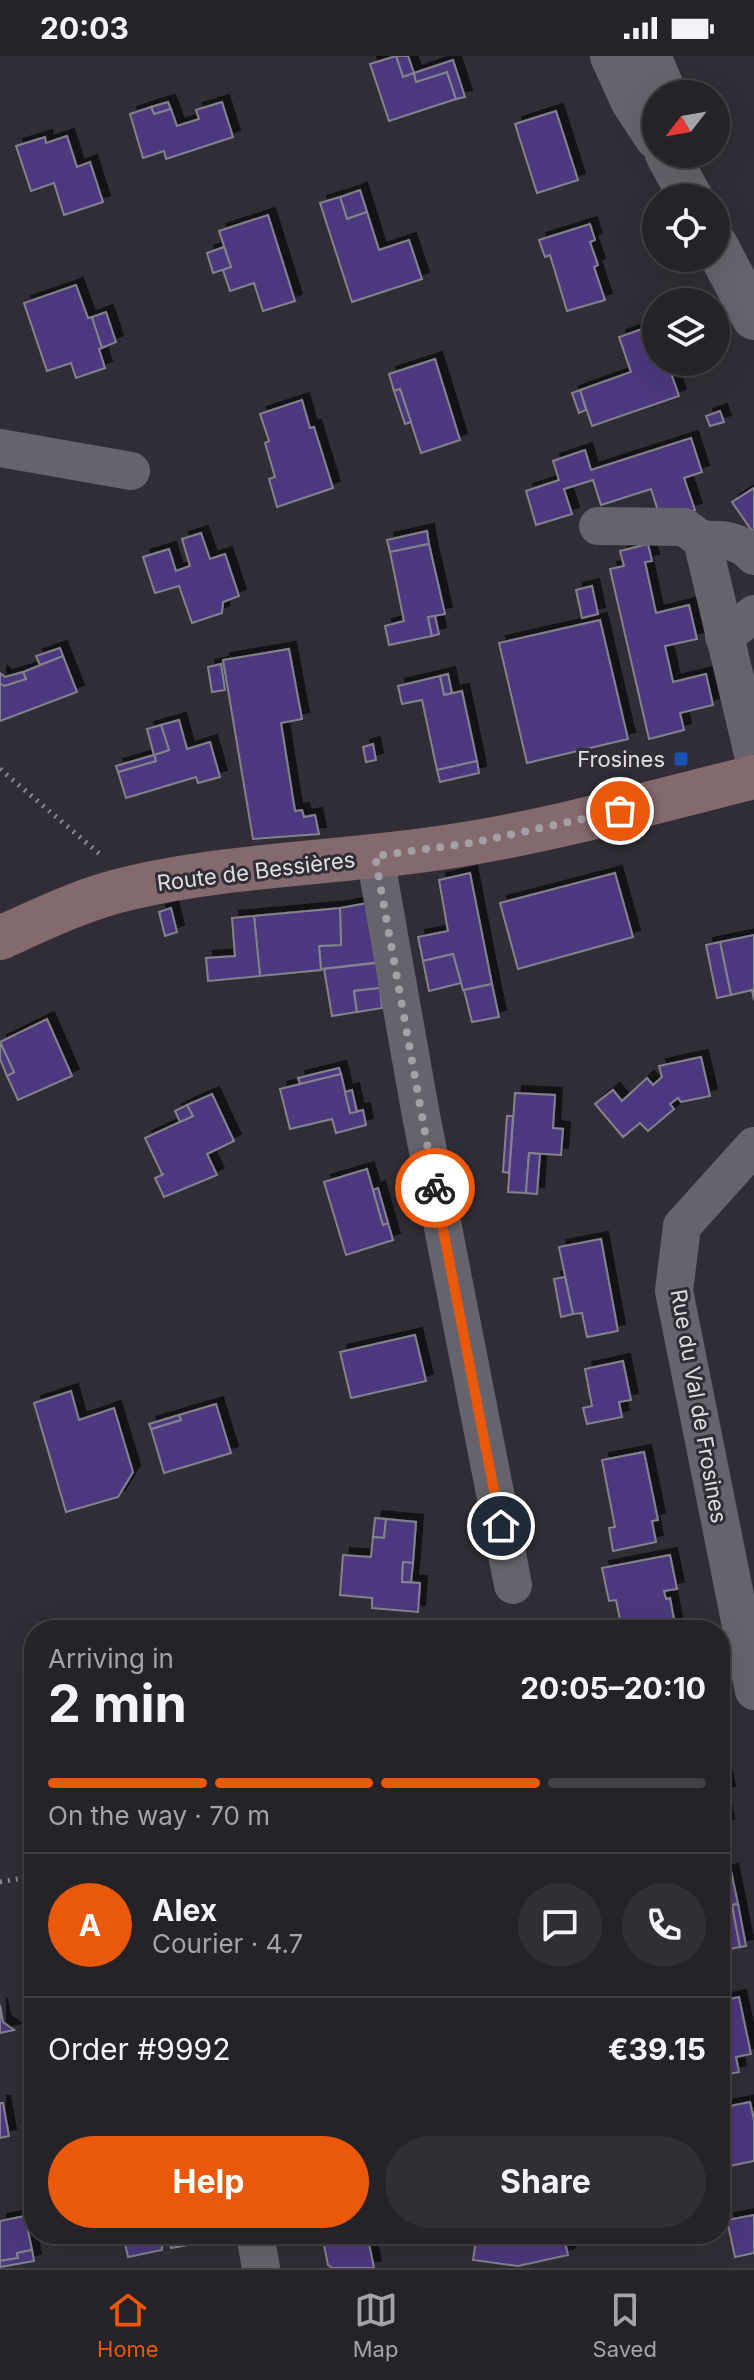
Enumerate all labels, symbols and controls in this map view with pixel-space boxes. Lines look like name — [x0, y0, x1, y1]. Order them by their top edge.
text: 20:03 — [40, 10, 129, 46]
north arrow — [642, 80, 730, 168]
map controls — [642, 80, 730, 376]
button: locate — [642, 184, 730, 272]
button: layers — [642, 288, 730, 376]
place label: Frosines — [577, 746, 665, 772]
marker: Frosines — [672, 750, 690, 768]
pin — [586, 777, 654, 845]
icon: bag — [598, 789, 642, 833]
street label: Route de Bessières — [155, 846, 357, 896]
courier — [395, 1148, 475, 1228]
icon: bike — [413, 1166, 457, 1210]
street label: Rue du Val de Frosines — [666, 1287, 732, 1525]
pin — [467, 1492, 535, 1560]
icon: home — [479, 1504, 523, 1548]
text: Arriving in — [48, 1643, 174, 1674]
text: 20:05–20:10 — [520, 1670, 706, 1706]
text: 2 min — [48, 1672, 187, 1735]
text: On the way · 70 m — [48, 1800, 270, 1831]
button: chat — [518, 1883, 602, 1967]
button: phone — [622, 1883, 706, 1967]
text: Alex — [152, 1892, 217, 1928]
text: A — [79, 1907, 101, 1943]
text: Courier · 4.7 — [152, 1928, 303, 1959]
text: Order #9992 — [48, 2031, 230, 2067]
text: €39.15 — [608, 2031, 706, 2067]
button: Help — [48, 2136, 369, 2228]
button: Share — [385, 2136, 706, 2228]
tab: Home — [97, 2288, 159, 2362]
tab: Map — [353, 2288, 398, 2362]
tab: Saved — [593, 2288, 657, 2362]

